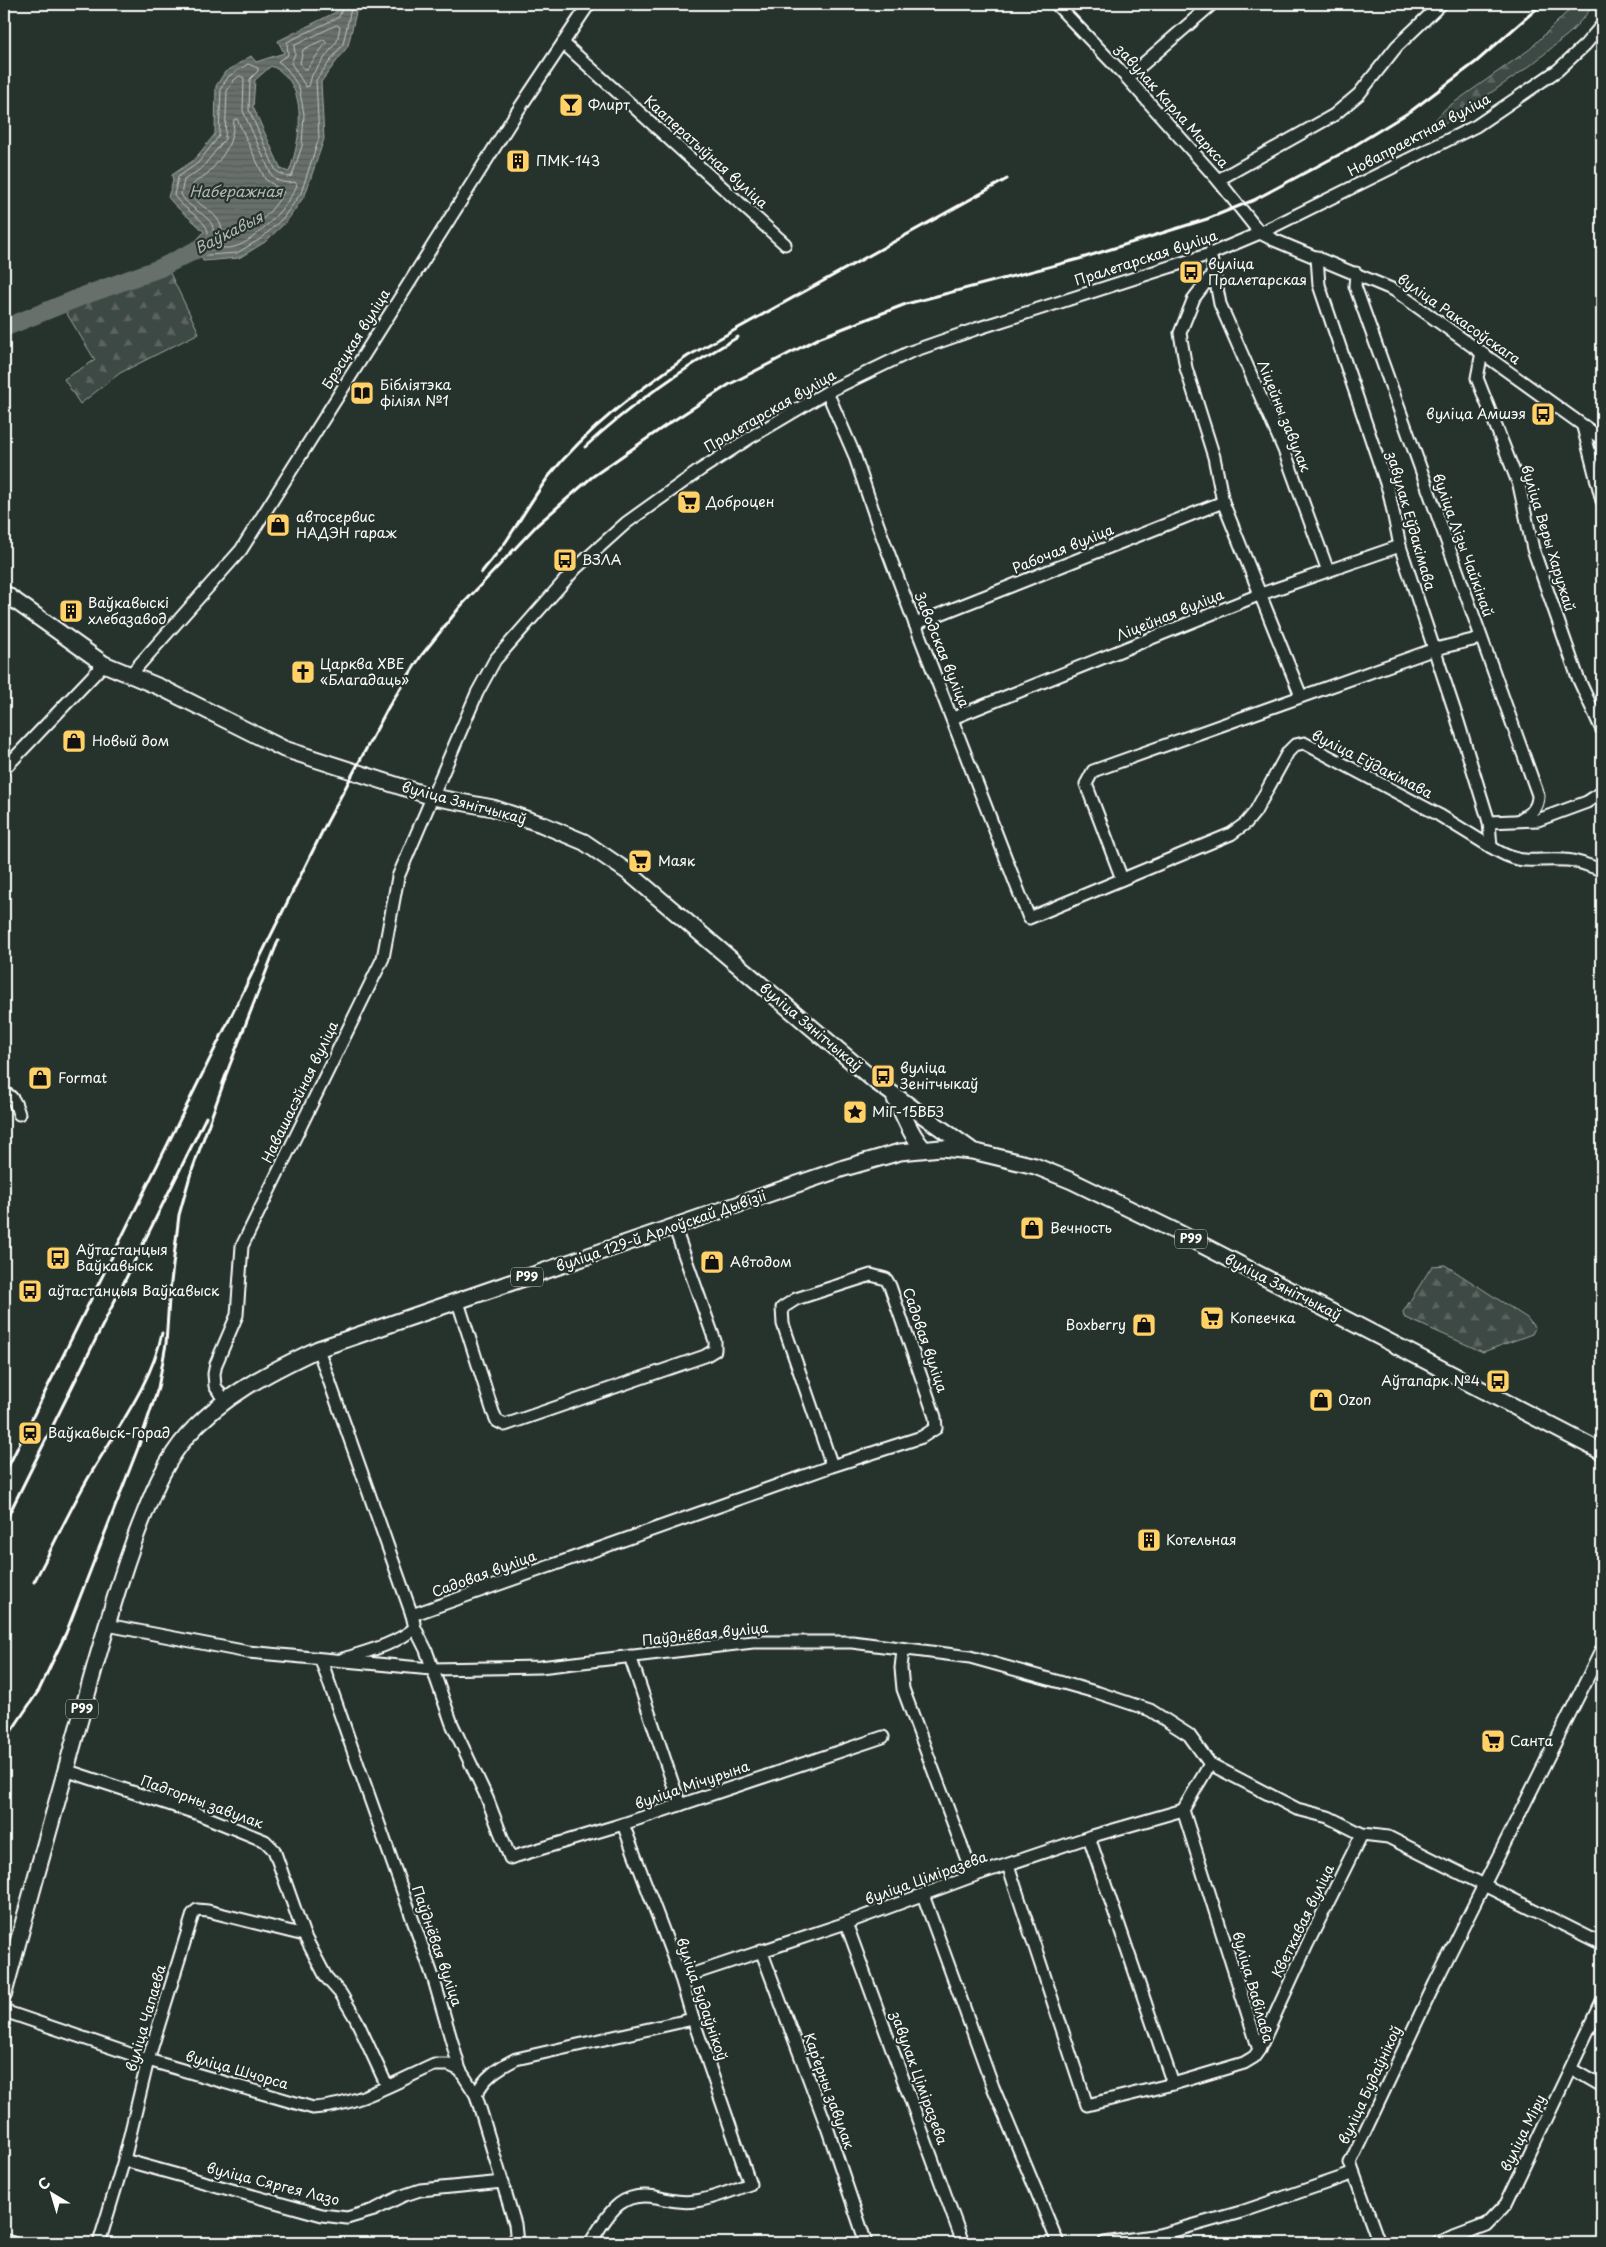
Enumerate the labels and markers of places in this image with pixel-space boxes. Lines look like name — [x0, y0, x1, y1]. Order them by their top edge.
bar icon: Флирт — [558, 92, 584, 118]
place label: Флирт — [588, 94, 630, 115]
building icon: ПМК-143 — [505, 148, 531, 174]
place label: ПМК-143 — [536, 150, 600, 171]
place label: вуліца Пралетарская — [1208, 253, 1307, 290]
bus stop icon: вуліца Пралетарская — [1178, 259, 1204, 285]
place label: Бібліятэка філіял №1 — [380, 374, 452, 411]
library icon: Бібліятэка філіял №1 — [349, 380, 375, 406]
bus stop icon: вуліца Амшэя — [1530, 401, 1556, 427]
place label: вуліца Амшэя — [1426, 403, 1526, 424]
supermarket icon: Доброцен — [676, 489, 702, 515]
place label: Доброцен — [705, 491, 774, 512]
place label: автосервис НАДЭН гараж — [296, 506, 398, 543]
shop icon: автосервис НАДЭН гараж — [265, 512, 291, 538]
bus stop icon: ВЗЛА — [552, 547, 578, 573]
place label: ВЗЛА — [582, 549, 622, 570]
place label: Ваўкавыскі хлебазавод — [88, 592, 169, 629]
building icon: Ваўкавыскі хлебазавод — [58, 598, 84, 624]
place label: Царква ХВЕ «Благадаць» — [320, 653, 409, 690]
church icon: Царква ХВЕ «Благадаць» — [290, 659, 316, 685]
shop icon: Новый дом — [61, 728, 87, 754]
place label: Новый дом — [92, 730, 169, 751]
supermarket icon: Маяк — [627, 848, 653, 874]
place label: Маяк — [658, 850, 696, 871]
place label: вуліца Зенітчыкаў — [900, 1057, 978, 1094]
bus stop icon: вуліца Зенітчыкаў — [870, 1063, 896, 1089]
shop icon: Format — [27, 1065, 53, 1091]
place label: Format — [58, 1067, 107, 1088]
place icon: МіГ-15ВБЗ — [842, 1099, 868, 1125]
place label: МіГ-15ВБЗ — [872, 1101, 944, 1122]
shop icon: Вечность — [1019, 1215, 1045, 1241]
place label: Вечность — [1050, 1217, 1112, 1238]
place label: Аўтастанцыя Ваўкавыск — [76, 1239, 168, 1276]
bus stop icon: Аўтастанцыя Ваўкавыск — [45, 1245, 71, 1271]
shop icon: Автодом — [699, 1249, 725, 1275]
place label: Автодом — [730, 1251, 792, 1272]
bus stop icon: аўтастанцыя Ваўкавыск — [17, 1278, 43, 1304]
place label: аўтастанцыя Ваўкавыск — [48, 1280, 220, 1301]
supermarket icon: Копеечка — [1199, 1305, 1225, 1331]
place label: Копеечка — [1230, 1307, 1296, 1328]
shop icon: Boxberry — [1131, 1312, 1157, 1338]
place label: Boxberry — [1066, 1314, 1126, 1335]
bus stop icon: Аўтапарк №4 — [1485, 1368, 1511, 1394]
place label: Аўтапарк №4 — [1381, 1370, 1480, 1391]
shop icon: Ozon — [1308, 1387, 1334, 1413]
place label: Ozon — [1338, 1389, 1371, 1410]
station icon: Ваўкавыск-Горад — [17, 1420, 43, 1446]
place label: Ваўкавыск-Горад — [48, 1422, 170, 1443]
building icon: Котельная — [1136, 1527, 1162, 1553]
place label: Котельная — [1166, 1529, 1236, 1550]
supermarket icon: Санта — [1480, 1728, 1506, 1754]
place label: Санта — [1510, 1730, 1553, 1751]

